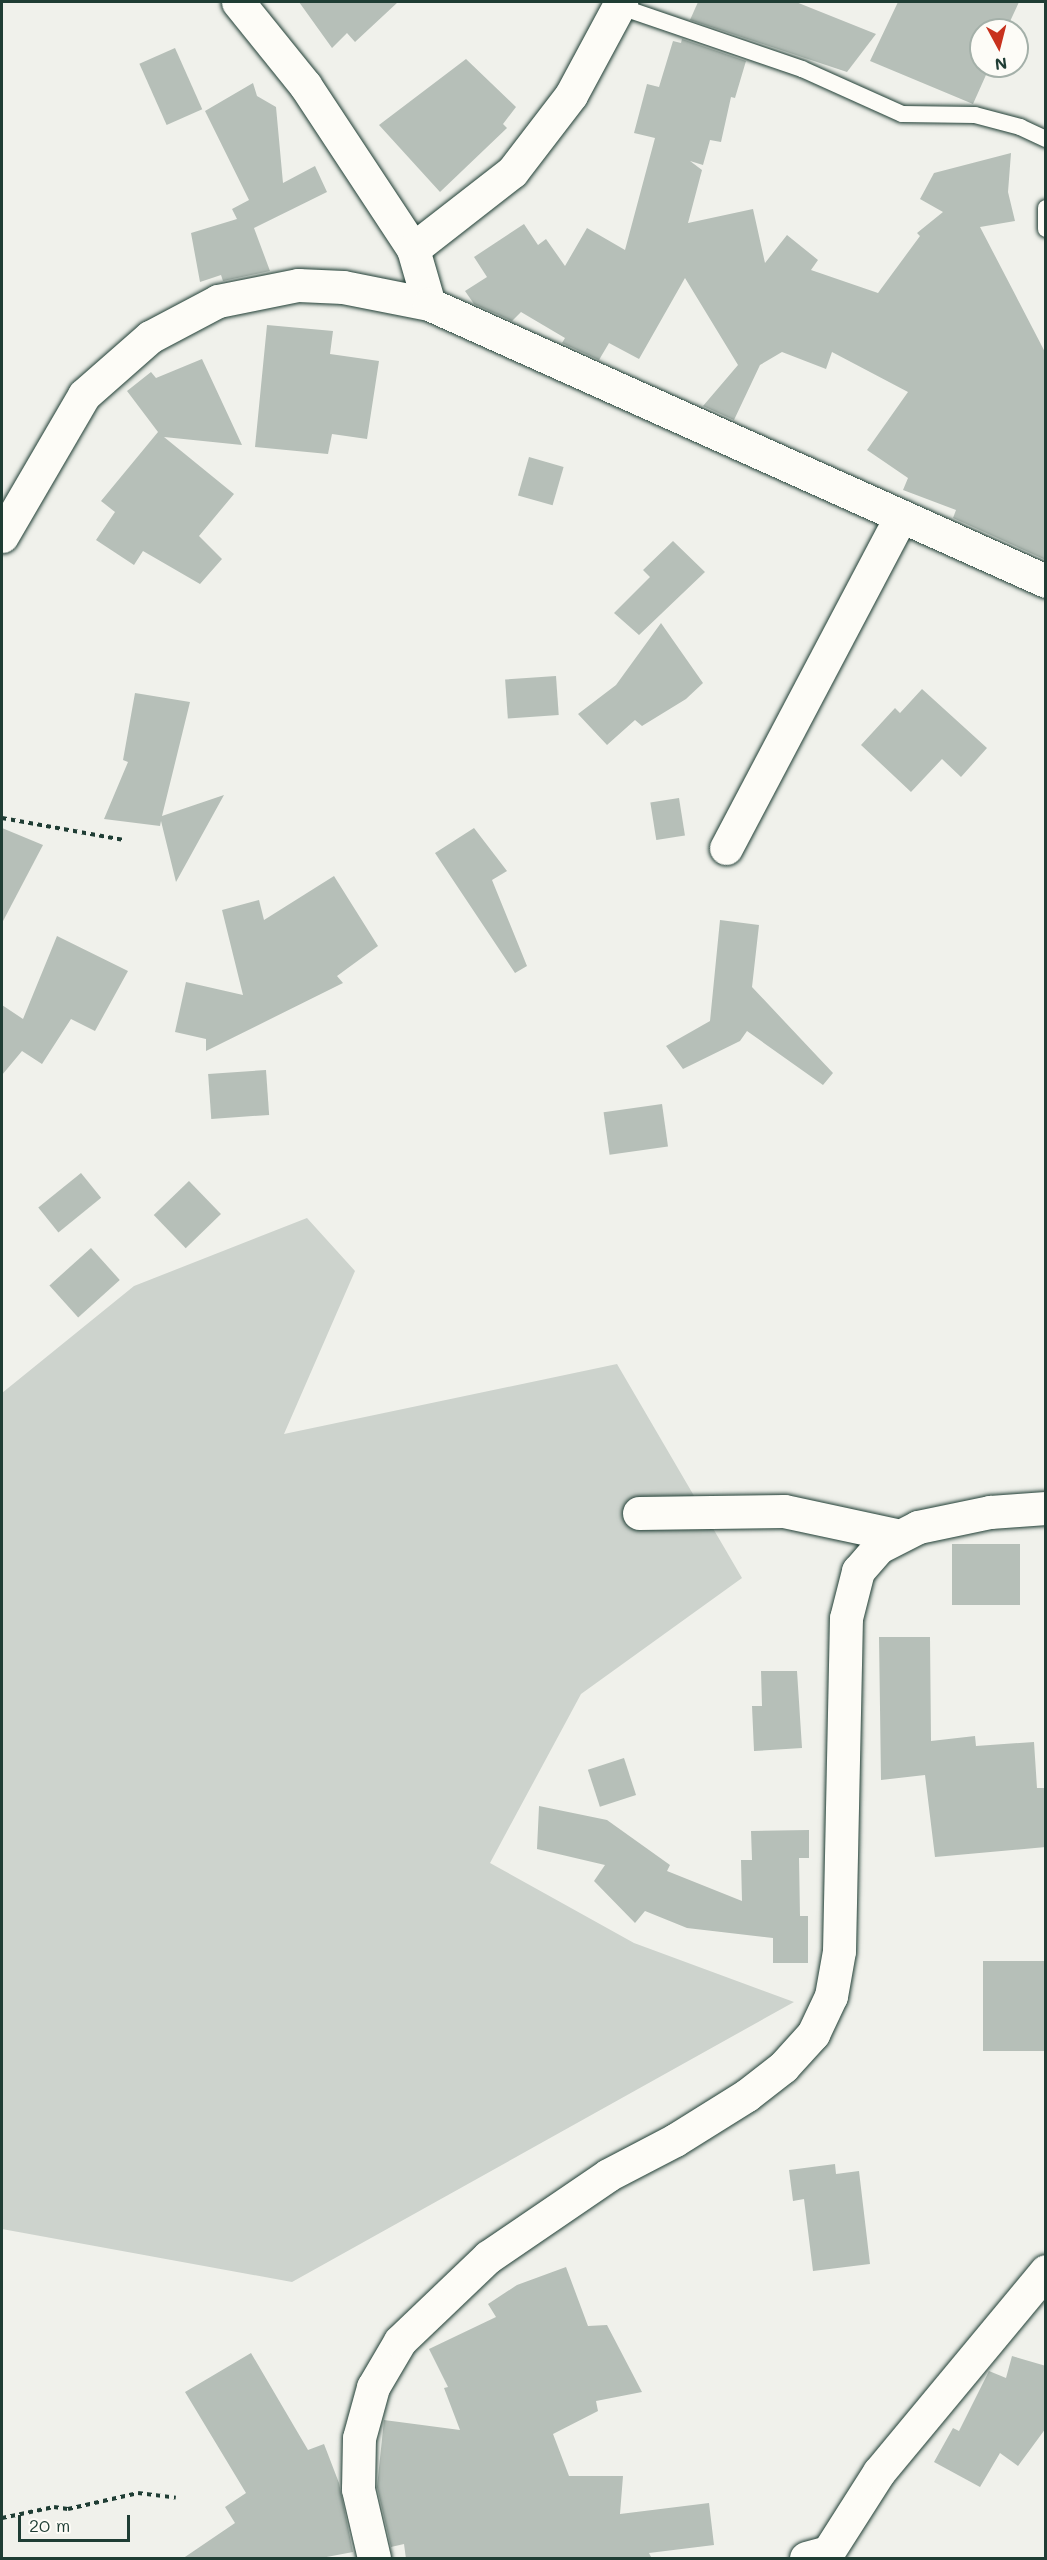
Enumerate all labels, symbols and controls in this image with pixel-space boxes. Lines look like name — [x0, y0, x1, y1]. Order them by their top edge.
north arrow — [969, 18, 1029, 78]
text: N — [994, 53, 1008, 76]
scale bar — [21, 2503, 134, 2541]
text: 20 m — [29, 2513, 70, 2537]

